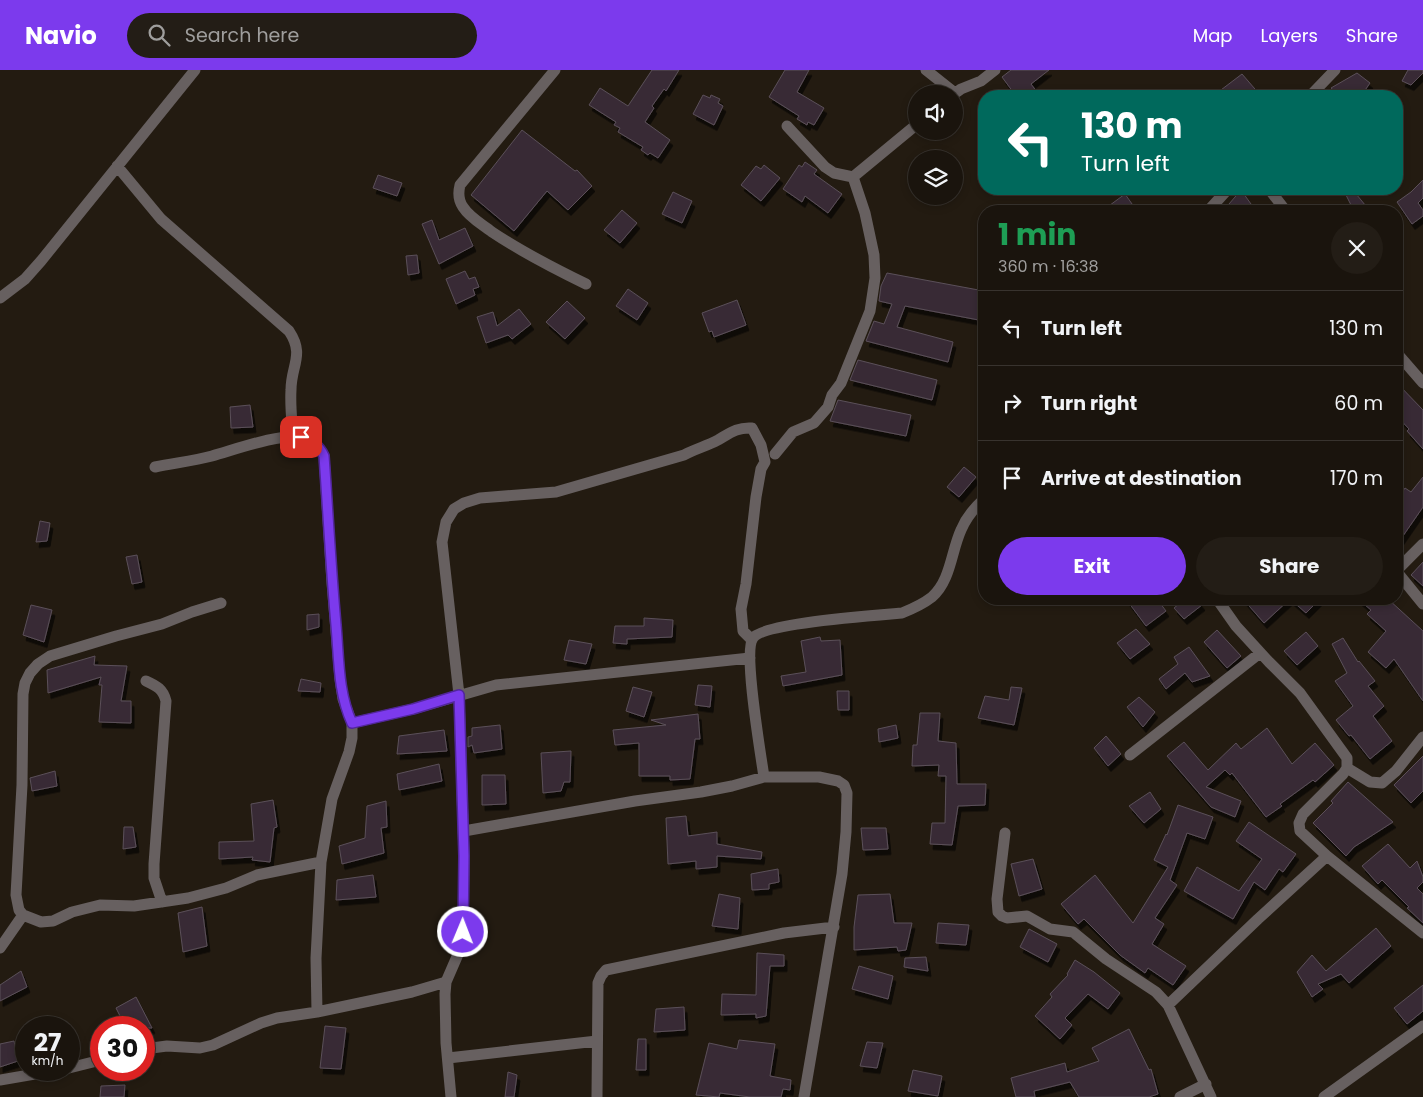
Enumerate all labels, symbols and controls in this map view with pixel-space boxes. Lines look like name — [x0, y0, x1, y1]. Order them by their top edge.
search box — [127, 13, 477, 58]
text: Navio — [25, 19, 97, 52]
icon: search — [145, 21, 173, 49]
text: Search here — [185, 22, 299, 49]
text: Map — [1193, 23, 1233, 48]
text: Layers — [1261, 23, 1318, 48]
text: Share — [1346, 23, 1398, 48]
map controls — [908, 85, 963, 205]
button: sound — [908, 85, 963, 140]
text: 130 m — [1081, 101, 1183, 150]
icon: left — [998, 110, 1063, 175]
text: Turn left — [1081, 148, 1169, 179]
button: layers — [908, 150, 963, 205]
text: 1 min — [998, 213, 1076, 256]
button: close — [1331, 222, 1383, 274]
text: 360 m · 16:38 — [998, 255, 1099, 278]
icon: left — [998, 314, 1026, 342]
text: Turn left — [1041, 315, 1122, 342]
text: 130 m — [1329, 315, 1383, 342]
icon: right — [998, 389, 1026, 417]
text: Turn right — [1041, 390, 1137, 417]
text: 60 m — [1334, 390, 1383, 417]
pin — [280, 416, 322, 458]
icon: arrive — [287, 423, 315, 451]
icon: arrive — [998, 464, 1026, 492]
text: Arrive at destination — [1041, 465, 1242, 492]
text: 170 m — [1330, 465, 1383, 492]
button: Exit — [998, 537, 1186, 595]
button: Share — [1196, 537, 1383, 595]
position arrow — [436, 905, 488, 957]
speed limit sign: 30 — [90, 1016, 155, 1081]
text: 27 — [34, 1025, 61, 1060]
text: km/h — [32, 1052, 63, 1069]

